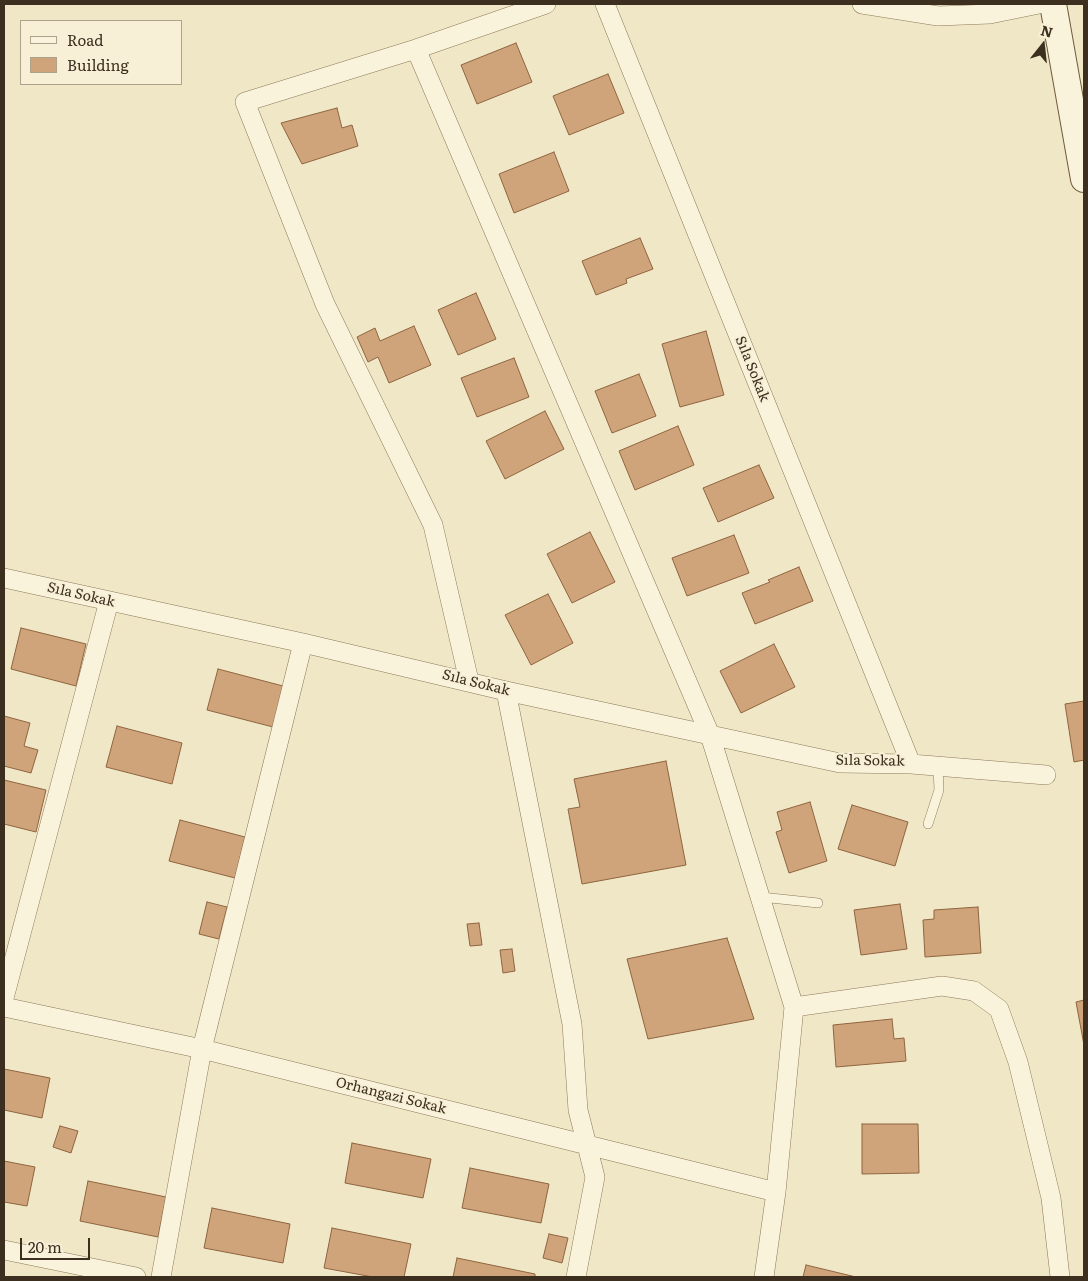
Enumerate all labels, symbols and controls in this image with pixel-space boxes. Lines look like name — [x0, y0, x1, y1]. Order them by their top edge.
text: N — [1039, 19, 1056, 42]
legend — [20, 20, 182, 85]
north arrow — [1018, 20, 1068, 70]
text: Road — [67, 28, 103, 51]
text: Building — [67, 53, 129, 76]
street label: Sıla Sokak — [731, 334, 773, 404]
street label: Sıla Sokak — [45, 579, 117, 611]
street label: Sıla Sokak — [440, 666, 512, 700]
street label: Sıla Sokak — [835, 752, 905, 770]
street label: Orhangazi Sokak — [334, 1074, 448, 1118]
scale bar — [22, 1228, 92, 1260]
text: 20 m — [28, 1235, 62, 1258]

